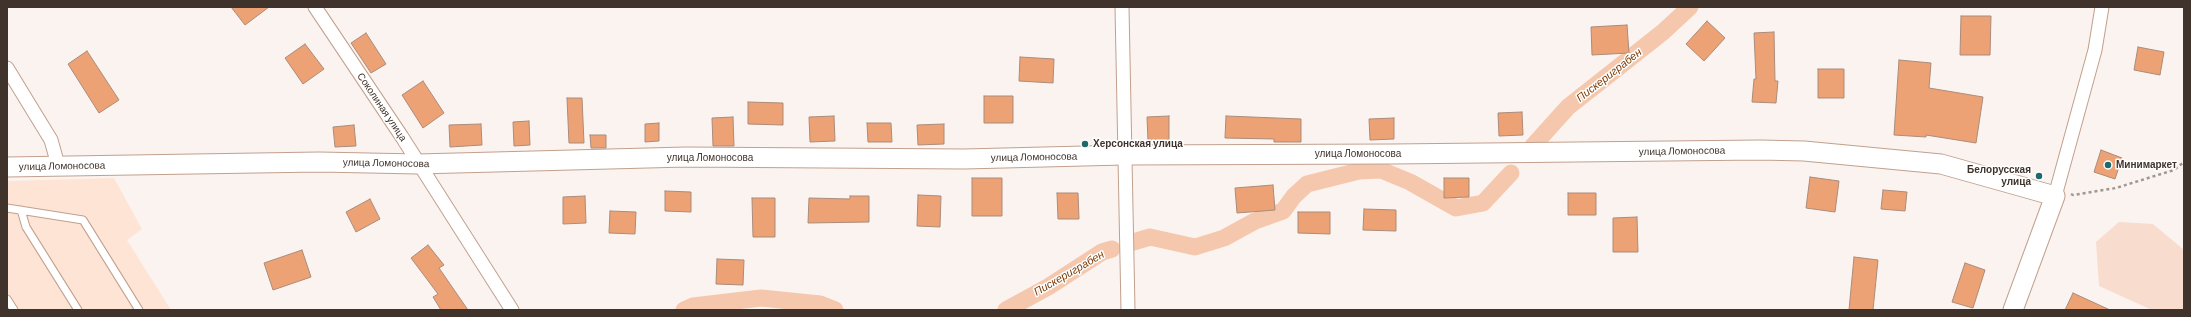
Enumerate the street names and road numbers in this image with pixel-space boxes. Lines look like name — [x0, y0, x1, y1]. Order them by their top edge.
street label: Соколиная улица — [355, 70, 409, 144]
street label: улица Ломоносова — [1639, 144, 1725, 158]
street label: улица Ломоносова — [1315, 148, 1401, 160]
street label: улица Ломоносова — [991, 150, 1077, 164]
street label: улица Ломоносова — [667, 152, 753, 164]
street label: улица Ломоносова — [343, 156, 429, 170]
street label: улица Ломоносова — [19, 159, 105, 173]

